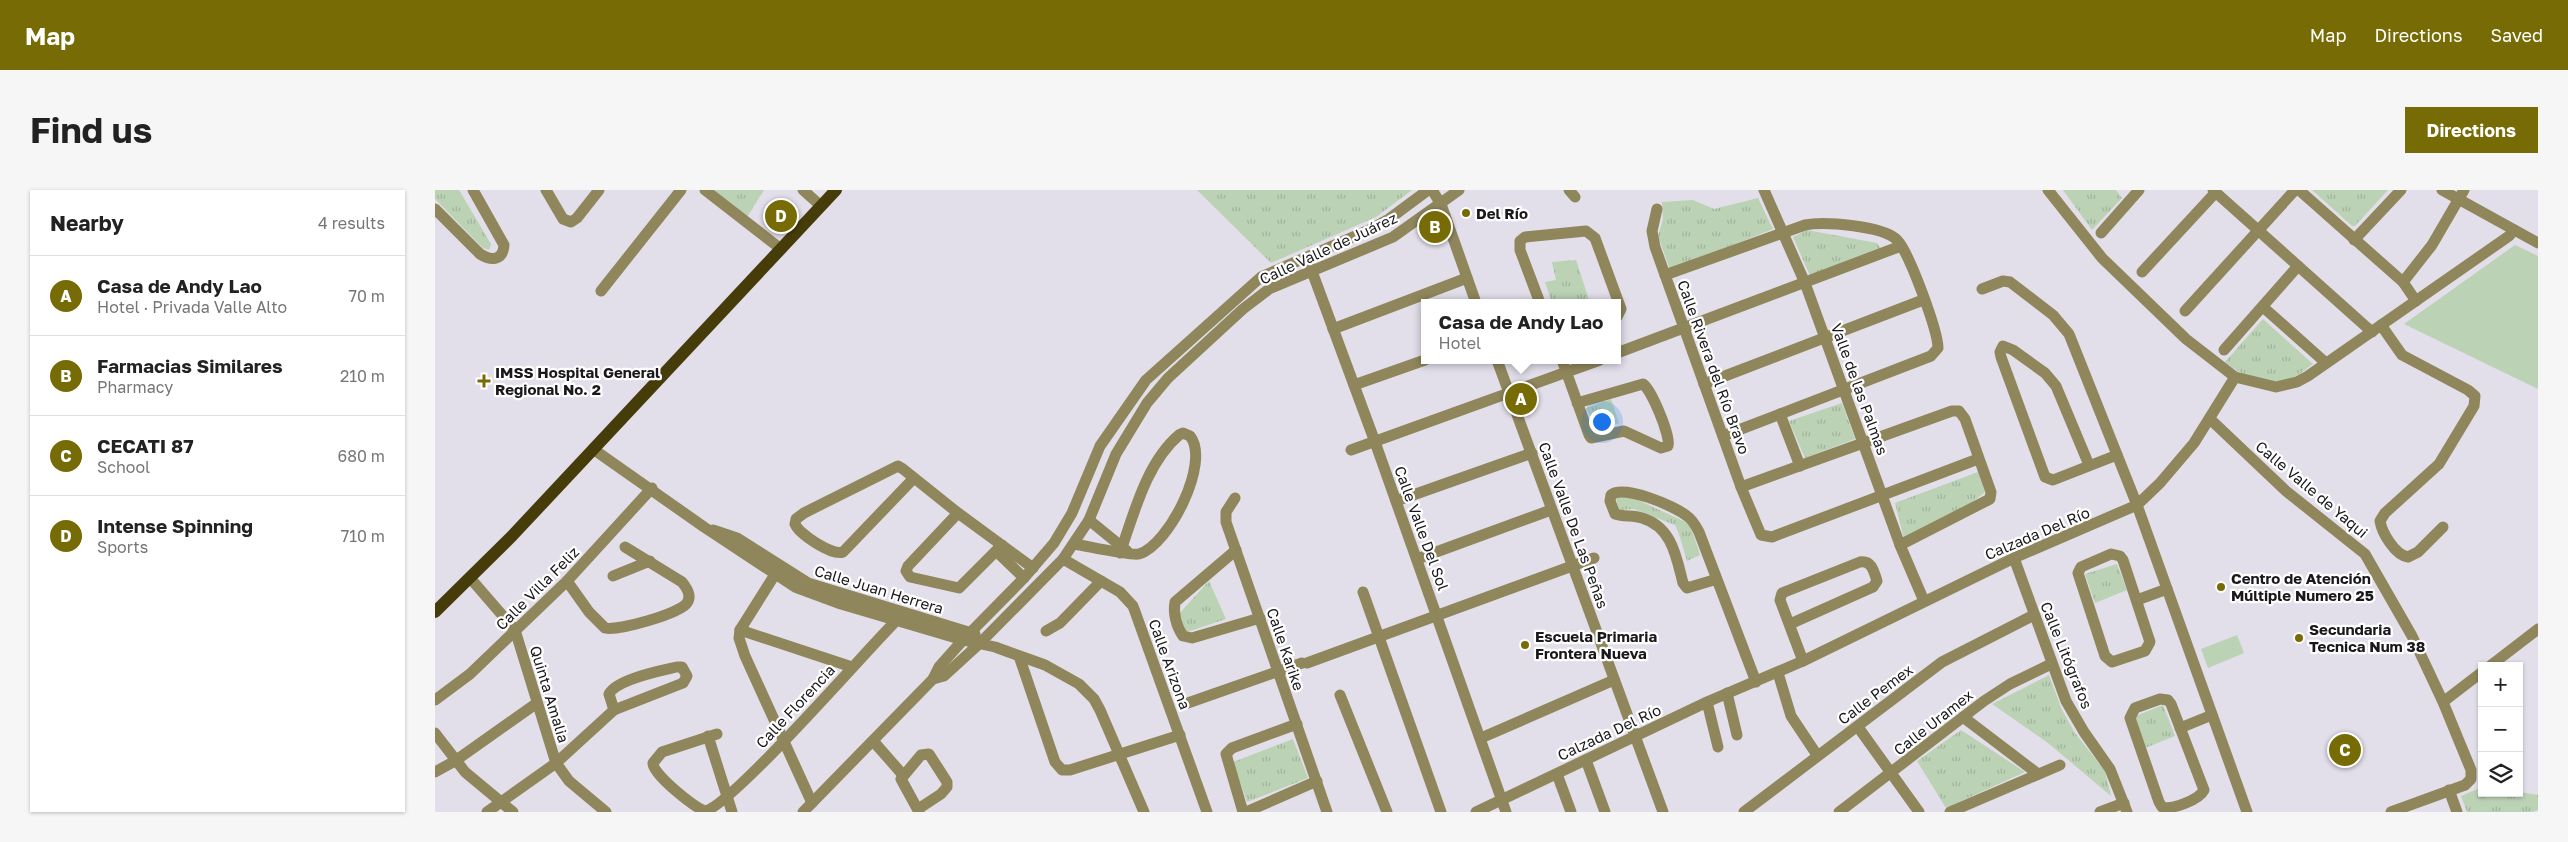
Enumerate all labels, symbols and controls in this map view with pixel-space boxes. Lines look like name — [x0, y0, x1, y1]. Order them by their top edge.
text: Map — [25, 21, 75, 50]
text: Map — [2310, 24, 2346, 46]
text: Directions — [2374, 24, 2462, 46]
text: Saved — [2490, 24, 2543, 46]
button: Directions — [2405, 107, 2538, 153]
text: Find us — [30, 109, 152, 151]
pin: D — [765, 197, 797, 235]
place label: Del Río — [1476, 204, 1528, 222]
marker: Del Río — [1460, 207, 1472, 219]
street label: Calle Valle de Juárez — [1256, 208, 1400, 288]
pin: B — [1419, 208, 1451, 246]
text: Nearby — [50, 210, 124, 236]
text: 4 results — [318, 213, 385, 233]
text: Casa de Andy Lao — [97, 274, 262, 297]
street label: Calle Rivera del Río Bravo — [1674, 277, 1754, 457]
text: A — [60, 286, 72, 306]
text: 70 m — [348, 286, 385, 306]
text: Hotel · Privada Valle Alto — [97, 297, 287, 317]
popup — [1421, 299, 1621, 364]
text: Casa de Andy Lao — [1439, 310, 1603, 333]
street label: Valle de las Palmas — [1828, 321, 1892, 457]
text: Hotel — [1439, 333, 1481, 353]
text: Farmacias Similares — [97, 354, 283, 377]
place label: IMSS Hospital General Regional No. 2 — [495, 363, 660, 398]
text: B — [60, 366, 72, 386]
text: 210 m — [340, 366, 385, 386]
marker: IMSS Hospital General Regional No. 2 — [477, 374, 491, 388]
text: Pharmacy — [97, 377, 173, 397]
pin: A — [1505, 380, 1537, 418]
your location — [1589, 409, 1615, 435]
text: CECATI 87 — [97, 434, 194, 457]
street label: Calle Valle de Yaqui — [2252, 437, 2372, 541]
street label: Calle Valle De Las Peñas — [1535, 439, 1613, 611]
text: C — [60, 446, 72, 466]
text: 680 m — [337, 446, 385, 466]
text: School — [97, 457, 150, 477]
street label: Calle Valle Del Sol — [1391, 463, 1453, 593]
street label: Calzada Del Río — [1982, 503, 2092, 563]
text: Intense Spinning — [97, 514, 253, 537]
text: D — [60, 526, 72, 546]
text: 710 m — [341, 526, 385, 546]
text: Sports — [97, 537, 148, 557]
street label: Calle Villa Feliz — [492, 542, 583, 633]
street label: Calle Juan Herrera — [812, 561, 946, 617]
place label: Centro de Atención Múltiple Numero 25 — [2231, 569, 2374, 604]
marker: Centro de Atención Múltiple Numero 25 — [2215, 581, 2227, 593]
street label: Calle Litógrafos — [2037, 599, 2097, 711]
street label: Calle Karike — [1263, 605, 1309, 693]
street label: Calle Arizona — [1145, 616, 1195, 712]
place label: Secundaria Tecnica Num 38 — [2309, 620, 2425, 655]
place label: Escuela Primaria Frontera Nueva — [1535, 627, 1657, 662]
marker: Secundaria Tecnica Num 38 — [2293, 632, 2305, 644]
marker: Escuela Primaria Frontera Nueva — [1519, 639, 1531, 651]
street label: Quinta Amalia — [527, 643, 573, 745]
street label: Calle Pemex — [1834, 660, 1916, 728]
street label: Calle Florencia — [752, 661, 838, 751]
map controls — [2478, 662, 2523, 797]
button: + — [2478, 662, 2523, 707]
street label: Calle Uramex — [1890, 685, 1976, 759]
street label: Calzada Del Río — [1554, 700, 1664, 764]
button: − — [2478, 707, 2523, 752]
pin: C — [2329, 731, 2361, 769]
button: layers — [2478, 752, 2523, 797]

